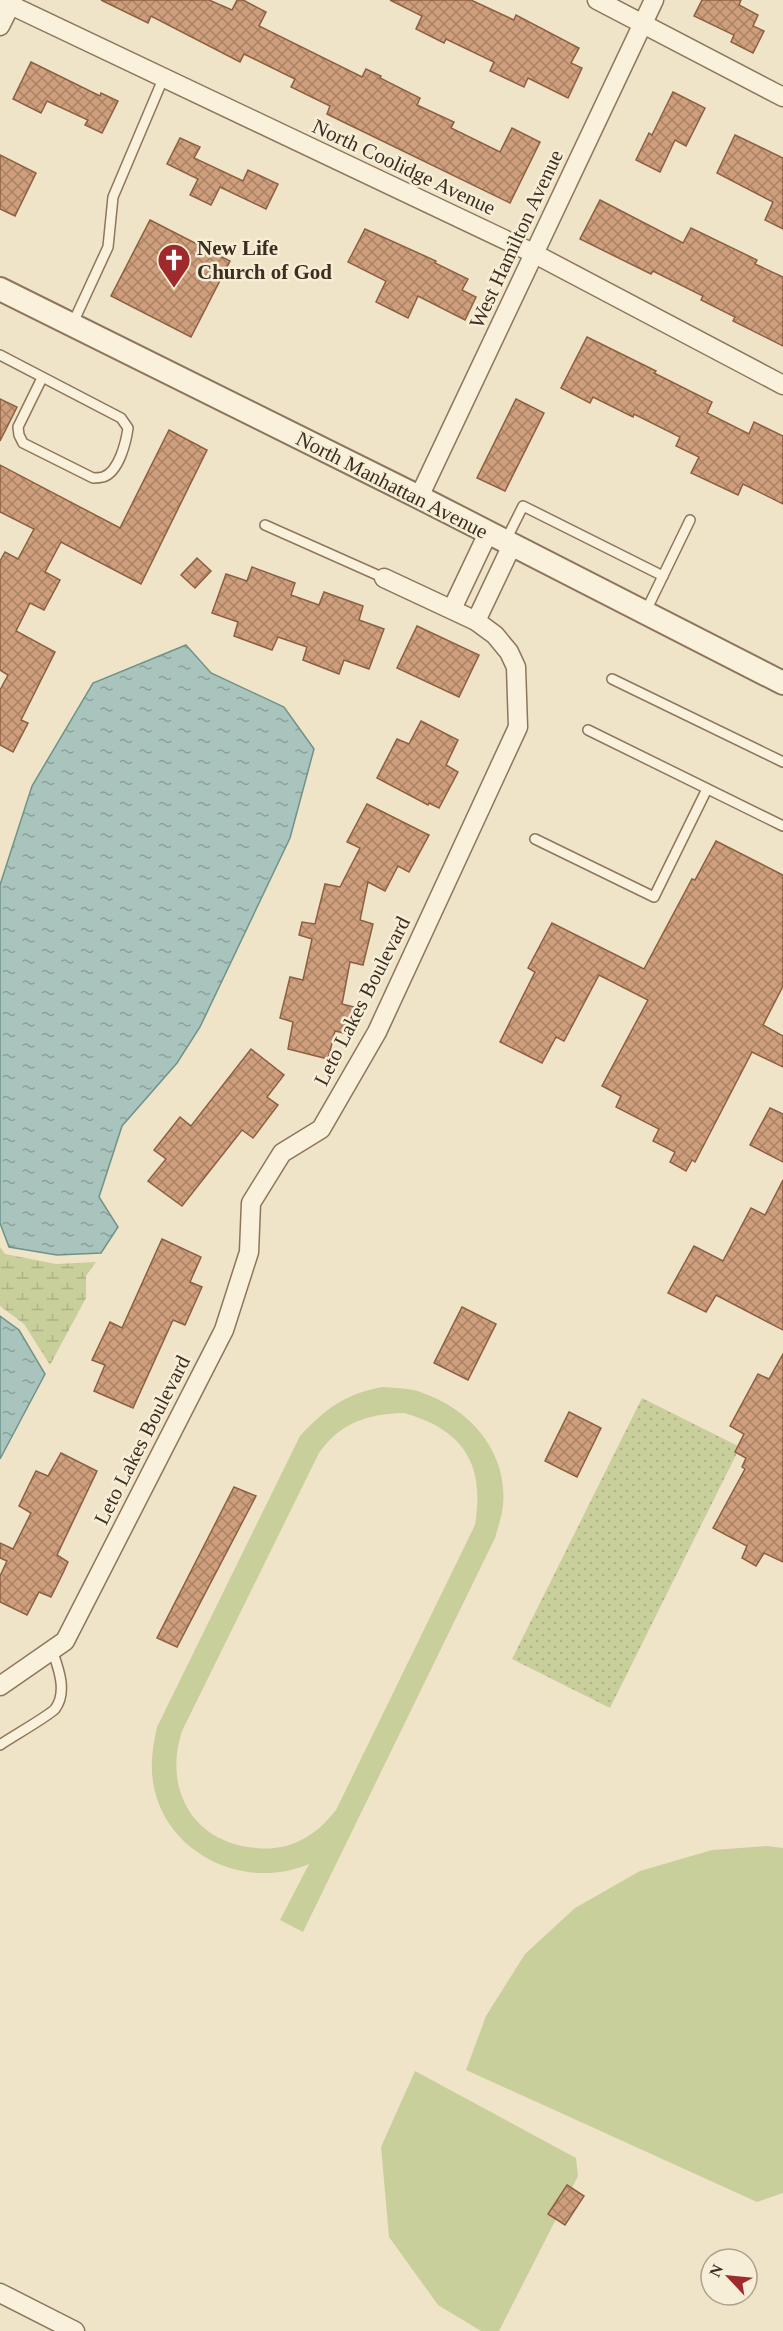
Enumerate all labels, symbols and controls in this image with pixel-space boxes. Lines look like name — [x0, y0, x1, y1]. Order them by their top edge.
street label: North Coolidge Avenue — [309, 114, 499, 220]
street label: West Hamilton Avenue — [464, 146, 568, 332]
place label: New Life Church of God — [197, 236, 332, 284]
church icon: New Life Church of God — [156, 242, 192, 289]
street label: North Manhattan Avenue — [292, 426, 492, 544]
street label: Leto Lakes Boulevard — [309, 912, 415, 1090]
street label: Leto Lakes Boulevard — [89, 1351, 195, 1529]
north arrow — [699, 2247, 759, 2307]
text: N — [706, 2261, 726, 2280]

